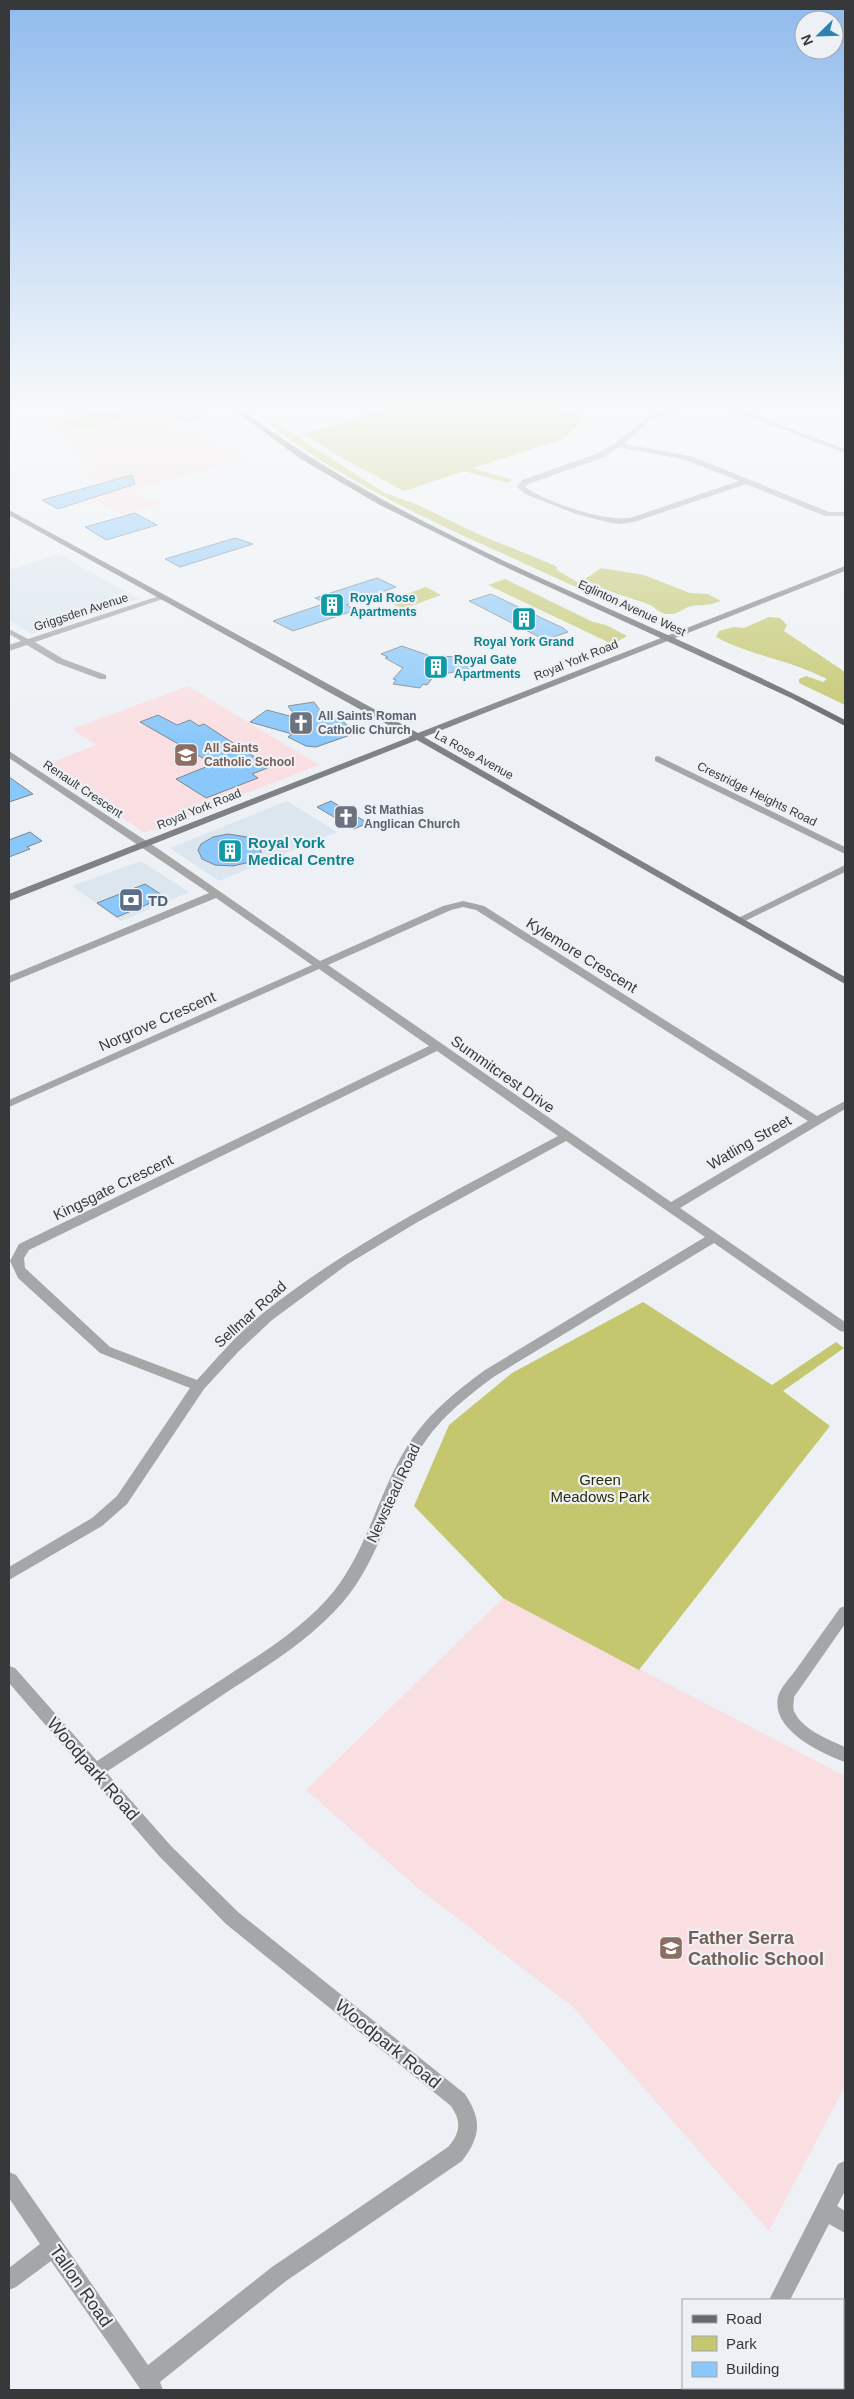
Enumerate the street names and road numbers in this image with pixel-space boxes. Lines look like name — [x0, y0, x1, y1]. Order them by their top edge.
street label: Eglinton Avenue West — [576, 577, 689, 639]
street label: Griggsden Avenue — [32, 590, 130, 634]
street label: Royal York Road — [532, 637, 620, 683]
street label: La Rose Avenue — [432, 728, 516, 783]
street label: Renault Crescent — [41, 757, 126, 821]
street label: Crestridge Heights Road — [695, 759, 819, 829]
street label: Royal York Road — [155, 786, 243, 832]
street label: Kylemore Crescent — [523, 914, 641, 996]
street label: Norgrove Crescent — [96, 987, 219, 1054]
street label: Summitcrest Drive — [448, 1032, 558, 1116]
street label: Watling Street — [704, 1111, 795, 1173]
street label: Kingsgate Crescent — [50, 1150, 176, 1223]
street label: Sellmar Road — [211, 1277, 289, 1351]
street label: Newstead Road — [363, 1441, 423, 1545]
street label: Woodpark Road — [43, 1713, 143, 1825]
street label: Woodpark Road — [331, 1995, 445, 2093]
street label: Tallon Road — [46, 2241, 116, 2331]

